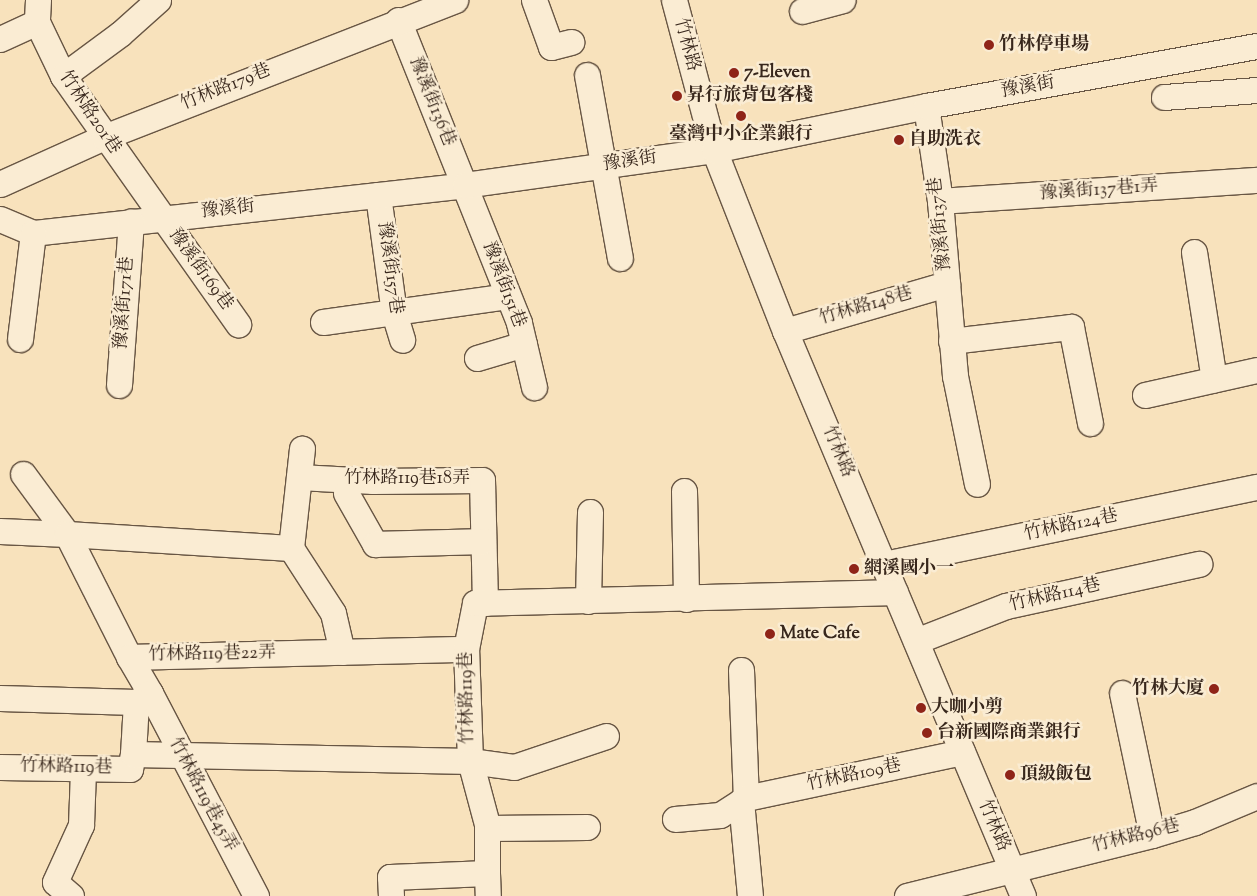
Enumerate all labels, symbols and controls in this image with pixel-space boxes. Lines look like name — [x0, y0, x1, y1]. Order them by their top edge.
street label: 竹林路 — [669, 16, 703, 74]
place label: 竹林停車場 — [999, 34, 1089, 56]
marker: 竹林停車場 — [983, 39, 995, 51]
street label: 豫溪街136巷 — [403, 54, 459, 150]
street label: 竹林路179巷 — [178, 60, 274, 116]
place label: 7-Eleven — [744, 62, 811, 84]
street label: 竹林路201巷 — [53, 67, 125, 159]
marker: 7-Eleven — [728, 67, 740, 79]
street label: 豫溪街 — [1000, 73, 1056, 103]
place label: 昇行旅背包客棧 — [687, 85, 813, 107]
marker: 昇行旅背包客棧 — [671, 90, 683, 102]
marker: 臺灣中小企業銀行 — [735, 110, 747, 122]
place label: 臺灣中小企業銀行 — [669, 124, 813, 146]
place label: 自助洗衣 — [909, 129, 981, 151]
marker: 自助洗衣 — [893, 134, 905, 146]
street label: 豫溪街 — [602, 148, 658, 176]
street label: 豫溪街137巷 — [925, 176, 957, 272]
street label: 豫溪街137巷1弄 — [1039, 176, 1159, 206]
street label: 豫溪街 — [200, 196, 256, 224]
street label: 豫溪街157巷 — [372, 220, 406, 316]
street label: 豫溪街169巷 — [163, 225, 237, 315]
street label: 豫溪街151巷 — [477, 239, 529, 331]
street label: 豫溪街171巷 — [111, 256, 139, 350]
street label: 竹林路148巷 — [817, 283, 915, 331]
street label: 竹林路 — [817, 423, 857, 481]
street label: 竹林路119巷18弄 — [344, 468, 470, 490]
street label: 竹林路124巷 — [1022, 505, 1120, 547]
place label: 網溪國小一 — [864, 558, 954, 580]
marker: 網溪國小一 — [848, 563, 860, 575]
street label: 竹林路114巷 — [1007, 575, 1103, 617]
place label: Mate Cafe — [780, 623, 860, 645]
marker: Mate Cafe — [764, 628, 776, 640]
street label: 竹林路119巷22弄 — [148, 643, 276, 667]
street label: 竹林路119巷 — [456, 651, 480, 745]
place label: 竹林大廈 — [1132, 678, 1204, 700]
marker: 竹林大廈 — [1208, 683, 1220, 695]
place label: 大咖小剪 — [931, 697, 1003, 719]
marker: 大咖小剪 — [915, 702, 927, 714]
place label: 台新國際商業銀行 — [937, 722, 1081, 744]
marker: 台新國際商業銀行 — [921, 727, 933, 739]
street label: 竹林路119巷45弄 — [163, 734, 241, 856]
street label: 竹林路109巷 — [805, 755, 903, 797]
street label: 竹林路119巷 — [19, 756, 113, 780]
place label: 頂級飯包 — [1020, 764, 1092, 786]
marker: 頂級飯包 — [1004, 769, 1016, 781]
street label: 竹林路 — [973, 797, 1013, 855]
street label: 竹林路96巷 — [1090, 816, 1182, 858]

